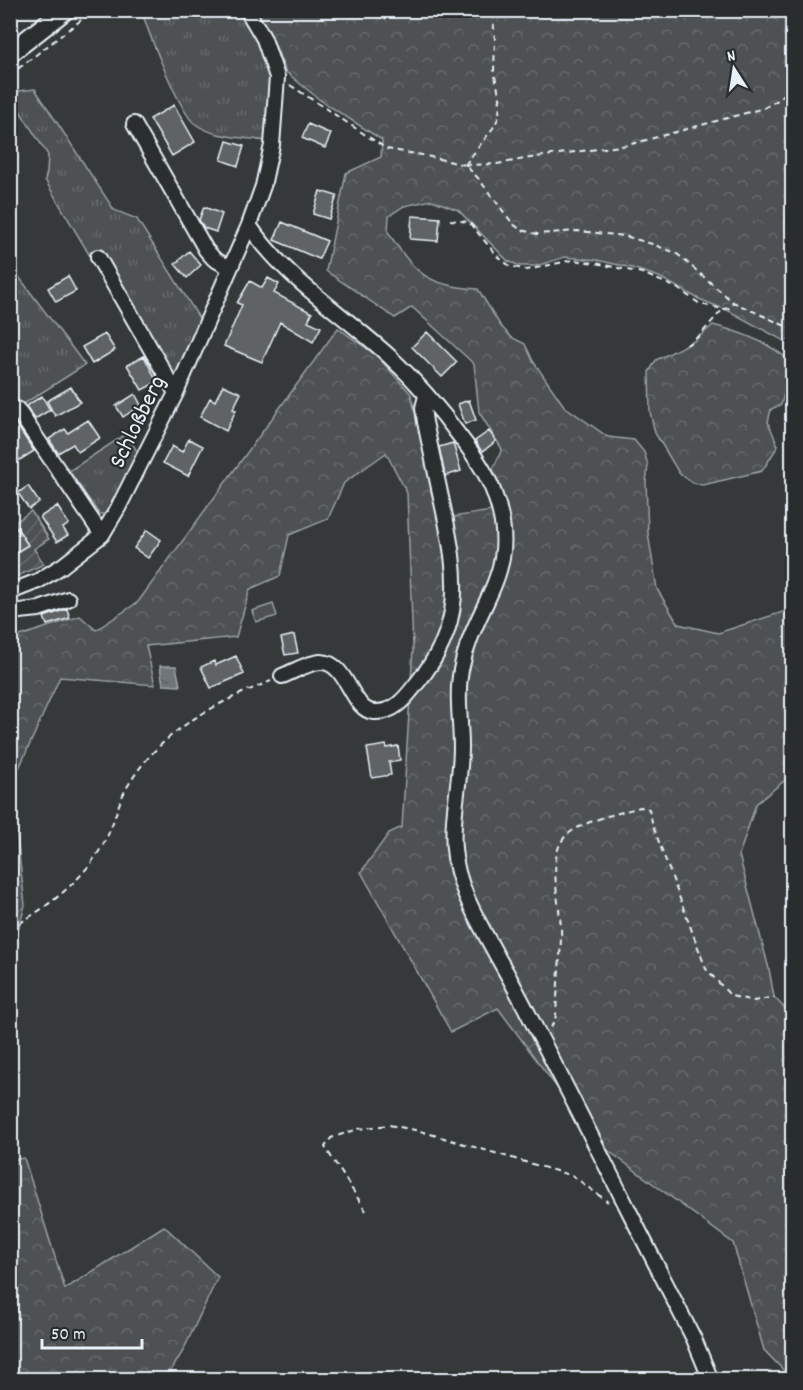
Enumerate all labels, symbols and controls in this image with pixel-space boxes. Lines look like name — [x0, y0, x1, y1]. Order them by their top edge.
north arrow — [704, 39, 764, 99]
text: N — [725, 45, 738, 69]
street label: Schloßberg — [102, 370, 176, 474]
scale bar — [42, 1312, 142, 1350]
text: 50 m — [51, 1323, 86, 1348]

